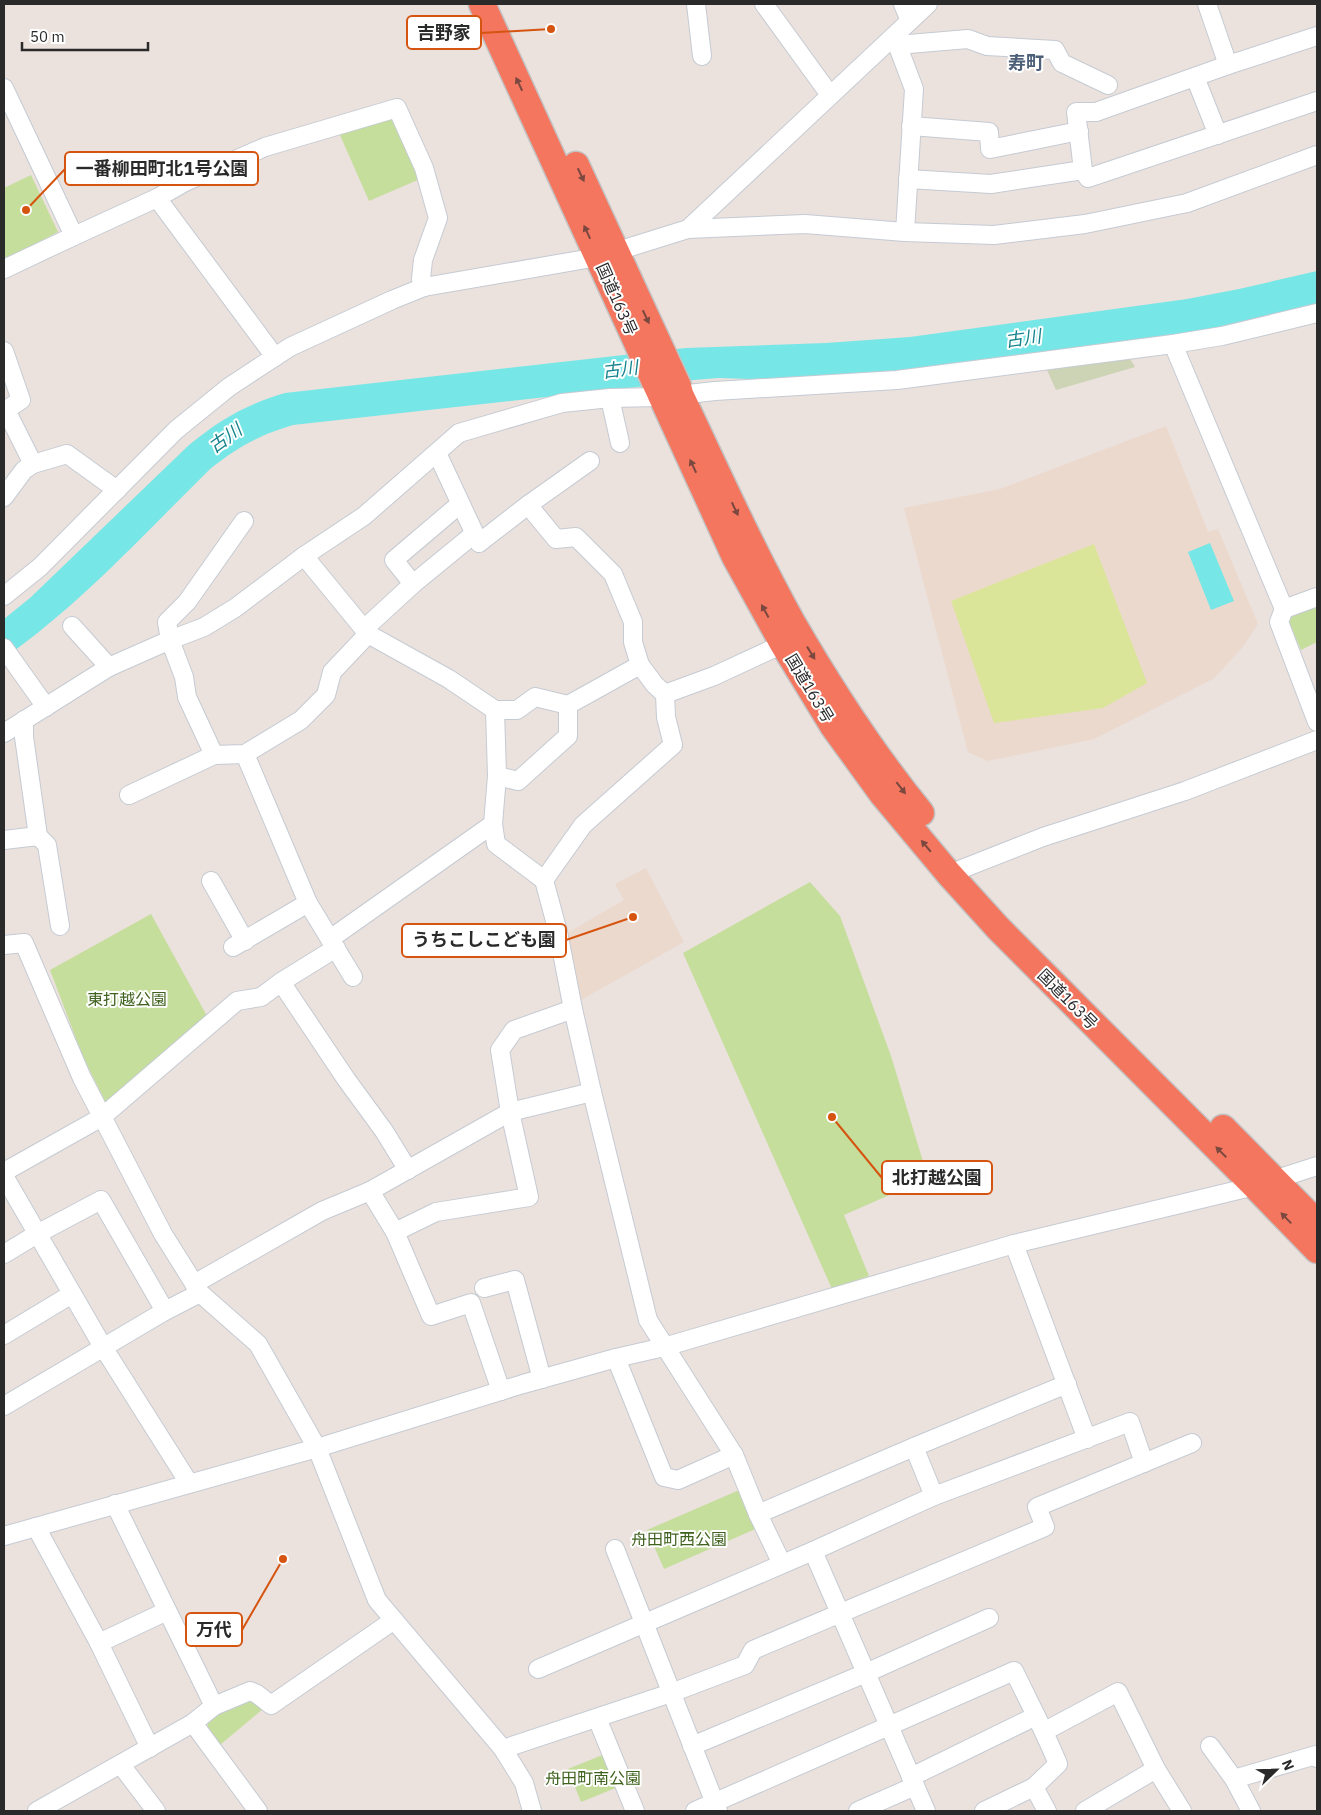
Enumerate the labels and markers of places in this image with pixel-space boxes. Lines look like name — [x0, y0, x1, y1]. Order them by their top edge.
callout: 吉野家 — [407, 16, 481, 49]
callout: 一番柳田町北1号公園 — [65, 152, 258, 185]
callout: うちこしこども園 — [402, 924, 566, 957]
callout: 北打越公園 — [882, 1161, 992, 1194]
callout: 万代 — [186, 1613, 242, 1646]

